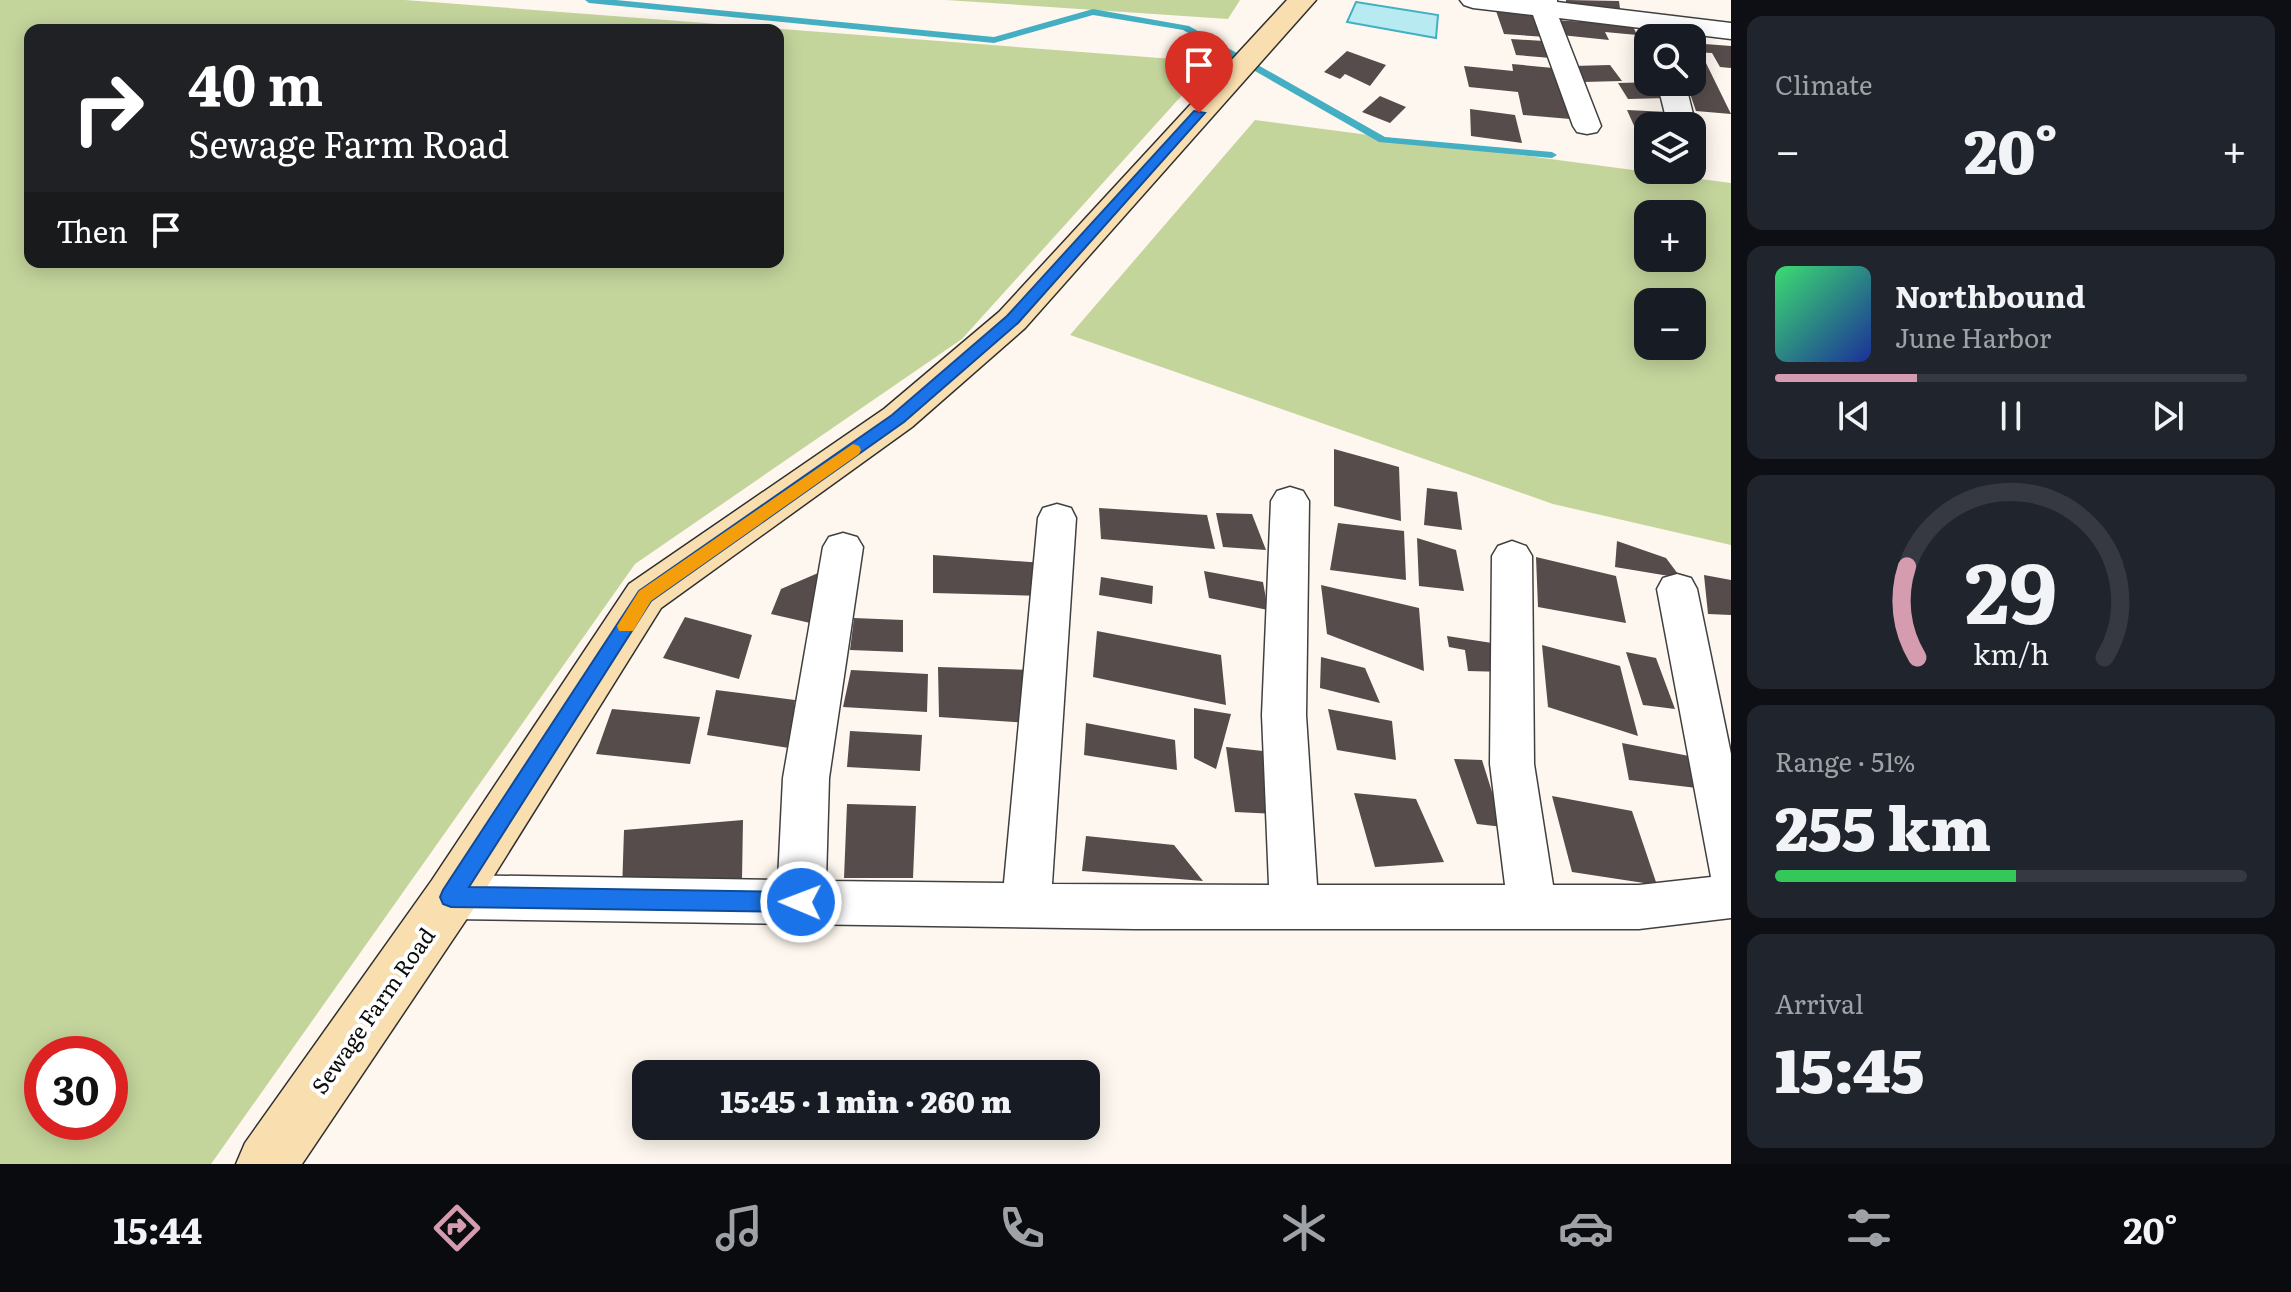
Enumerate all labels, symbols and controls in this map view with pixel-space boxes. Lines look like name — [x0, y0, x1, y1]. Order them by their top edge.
map controls — [1634, 24, 1706, 360]
button: search — [1634, 24, 1706, 96]
pin — [1165, 31, 1233, 113]
text: 40 m — [188, 40, 323, 123]
icon: arrive — [1177, 43, 1221, 87]
icon: right — [56, 56, 160, 160]
text: Climate — [1775, 64, 1873, 103]
text: 20° — [1964, 103, 2058, 192]
button: layers — [1634, 112, 1706, 184]
text: − — [1775, 115, 1801, 181]
text: + — [2221, 115, 2247, 181]
text: Sewage Farm Road — [188, 116, 509, 169]
button: + — [1634, 200, 1706, 272]
text: Then — [56, 208, 128, 252]
icon: arrive — [144, 208, 188, 252]
text: Northbound — [1895, 273, 2086, 317]
button: − — [1634, 288, 1706, 360]
text: June Harbor — [1895, 317, 2051, 356]
icon: previous — [1832, 394, 1876, 438]
icon: pause — [1989, 394, 2033, 438]
icon: next — [2146, 394, 2190, 438]
text: 29 — [1965, 526, 2057, 650]
text: km/h — [1973, 631, 2049, 674]
text: Range · 51% — [1775, 741, 1915, 780]
text: 255 km — [1775, 780, 1991, 869]
position arrow — [759, 860, 843, 944]
street label: Sewage Farm Road — [302, 920, 442, 1100]
text: Arrival — [1775, 983, 1864, 1022]
text: 15:45 — [1775, 1022, 1925, 1111]
speed limit sign: 30 — [24, 1036, 128, 1140]
text: 15:45 · 1 min · 260 m — [721, 1078, 1011, 1122]
icon: directions — [429, 1200, 485, 1256]
icon: music — [711, 1200, 767, 1256]
icon: phone — [994, 1200, 1050, 1256]
icon: climate — [1276, 1200, 1332, 1256]
icon: car — [1558, 1200, 1614, 1256]
icon: filters — [1841, 1200, 1897, 1256]
text: 15:44 — [113, 1202, 202, 1255]
text: 20° — [2123, 1202, 2178, 1255]

